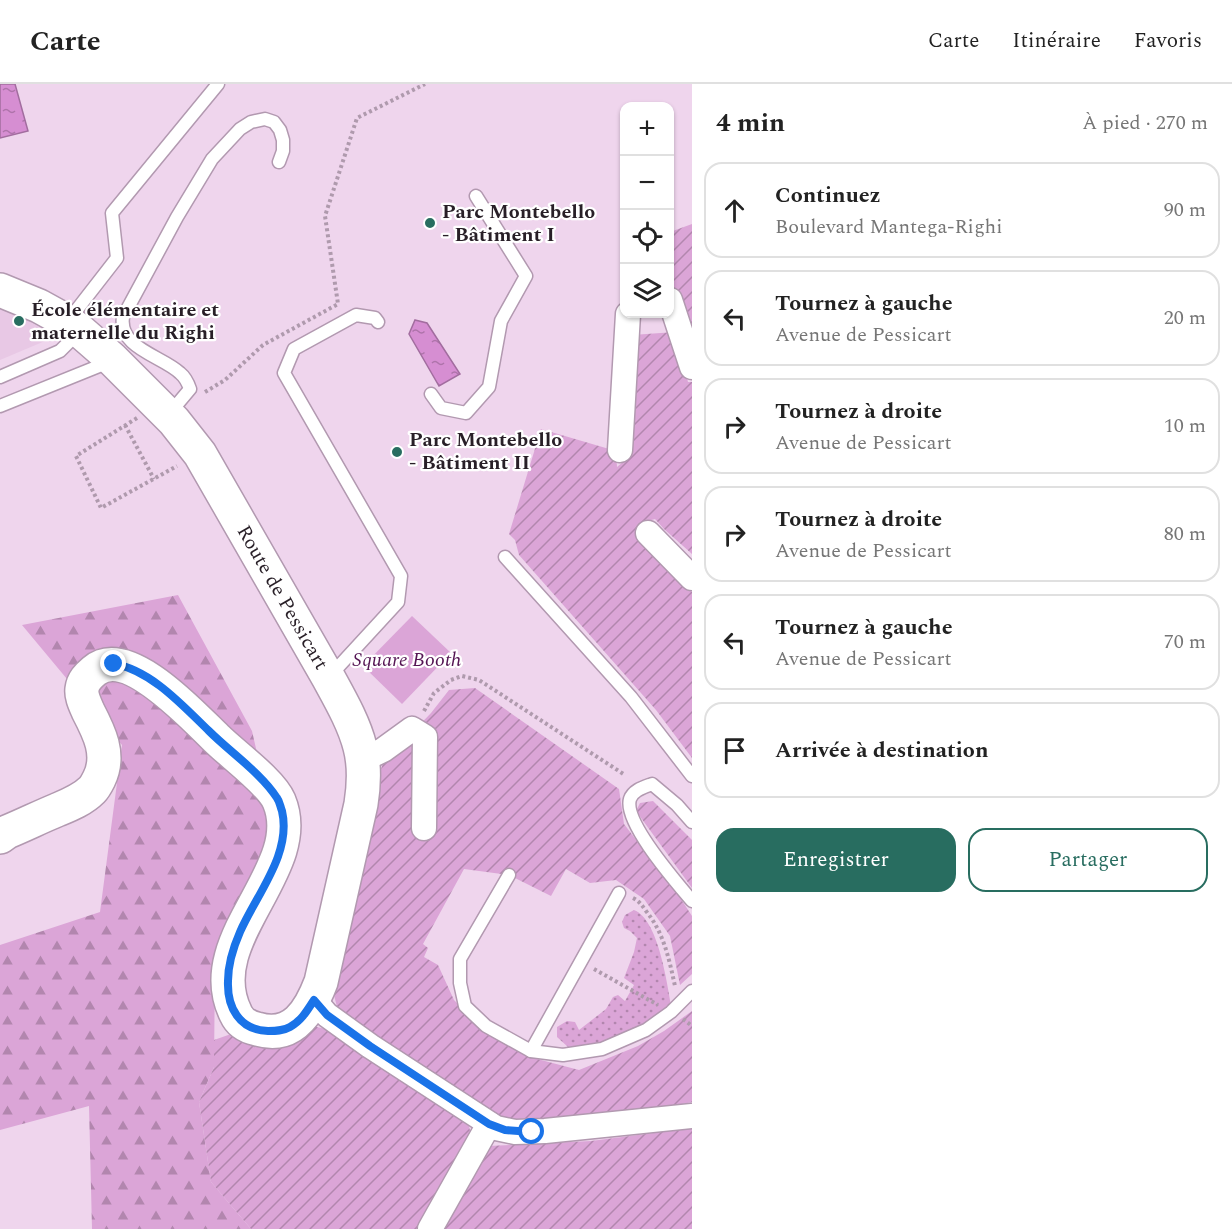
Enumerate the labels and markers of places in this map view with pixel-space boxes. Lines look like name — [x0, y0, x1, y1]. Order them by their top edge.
place label: Parc Montebello - Bâtiment I — [442, 197, 595, 250]
marker: Parc Montebello - Bâtiment I — [423, 216, 437, 230]
place label: École élémentaire et maternelle du Righi — [31, 295, 219, 348]
marker: École élémentaire et maternelle du Righi — [12, 314, 26, 328]
place label: Parc Montebello - Bâtiment II — [409, 425, 562, 478]
marker: Parc Montebello - Bâtiment II — [390, 445, 404, 459]

